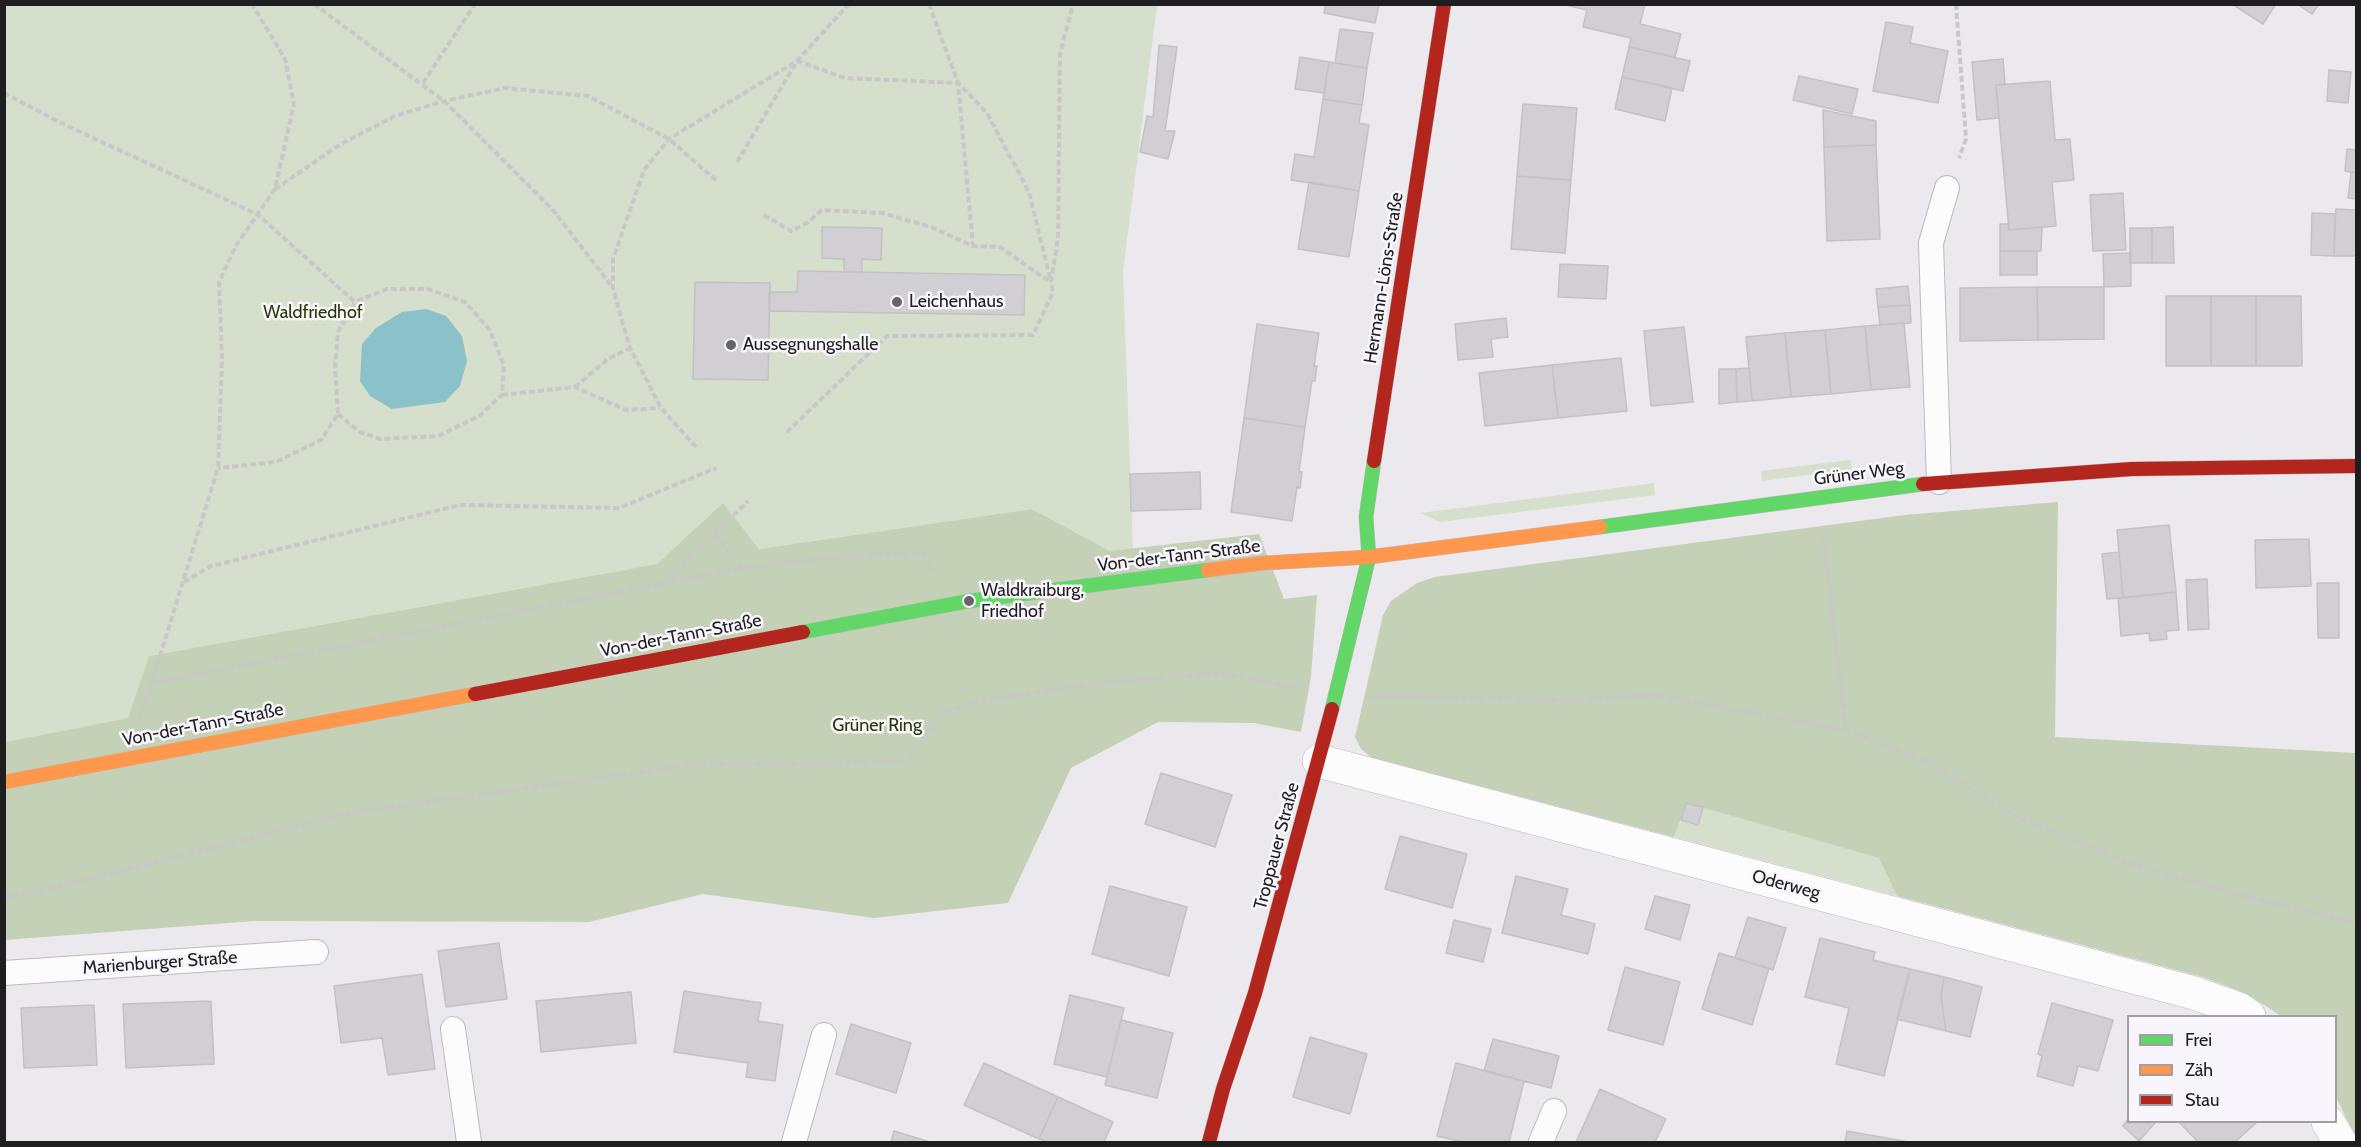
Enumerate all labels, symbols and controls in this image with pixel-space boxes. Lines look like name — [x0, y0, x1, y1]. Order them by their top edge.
street label: Hermann-Löns-Straße — [1360, 191, 1408, 365]
place label: Leichenhaus — [909, 291, 1003, 313]
marker: Leichenhaus — [890, 295, 904, 309]
park label: Waldfriedhof — [263, 302, 363, 324]
place label: Aussegnungshalle — [743, 334, 878, 356]
marker: Aussegnungshalle — [724, 338, 738, 352]
street label: Grüner Weg — [1813, 458, 1905, 490]
street label: Von-der-Tann-Straße — [1097, 535, 1261, 577]
place label: Waldkraiburg, Friedhof — [981, 580, 1084, 622]
marker: Waldkraiburg, Friedhof — [962, 594, 976, 608]
street label: Von-der-Tann-Straße — [599, 610, 763, 662]
street label: Von-der-Tann-Straße — [121, 699, 285, 751]
park label: Grüner Ring — [832, 715, 922, 737]
street label: Troppauer Straße — [1250, 780, 1304, 912]
street label: Oderweg — [1750, 866, 1822, 904]
street label: Marienburger Straße — [82, 947, 238, 979]
legend — [2127, 1015, 2337, 1123]
text: Frei — [2185, 1029, 2212, 1051]
text: Zäh — [2185, 1059, 2213, 1081]
text: Stau — [2185, 1089, 2219, 1111]

